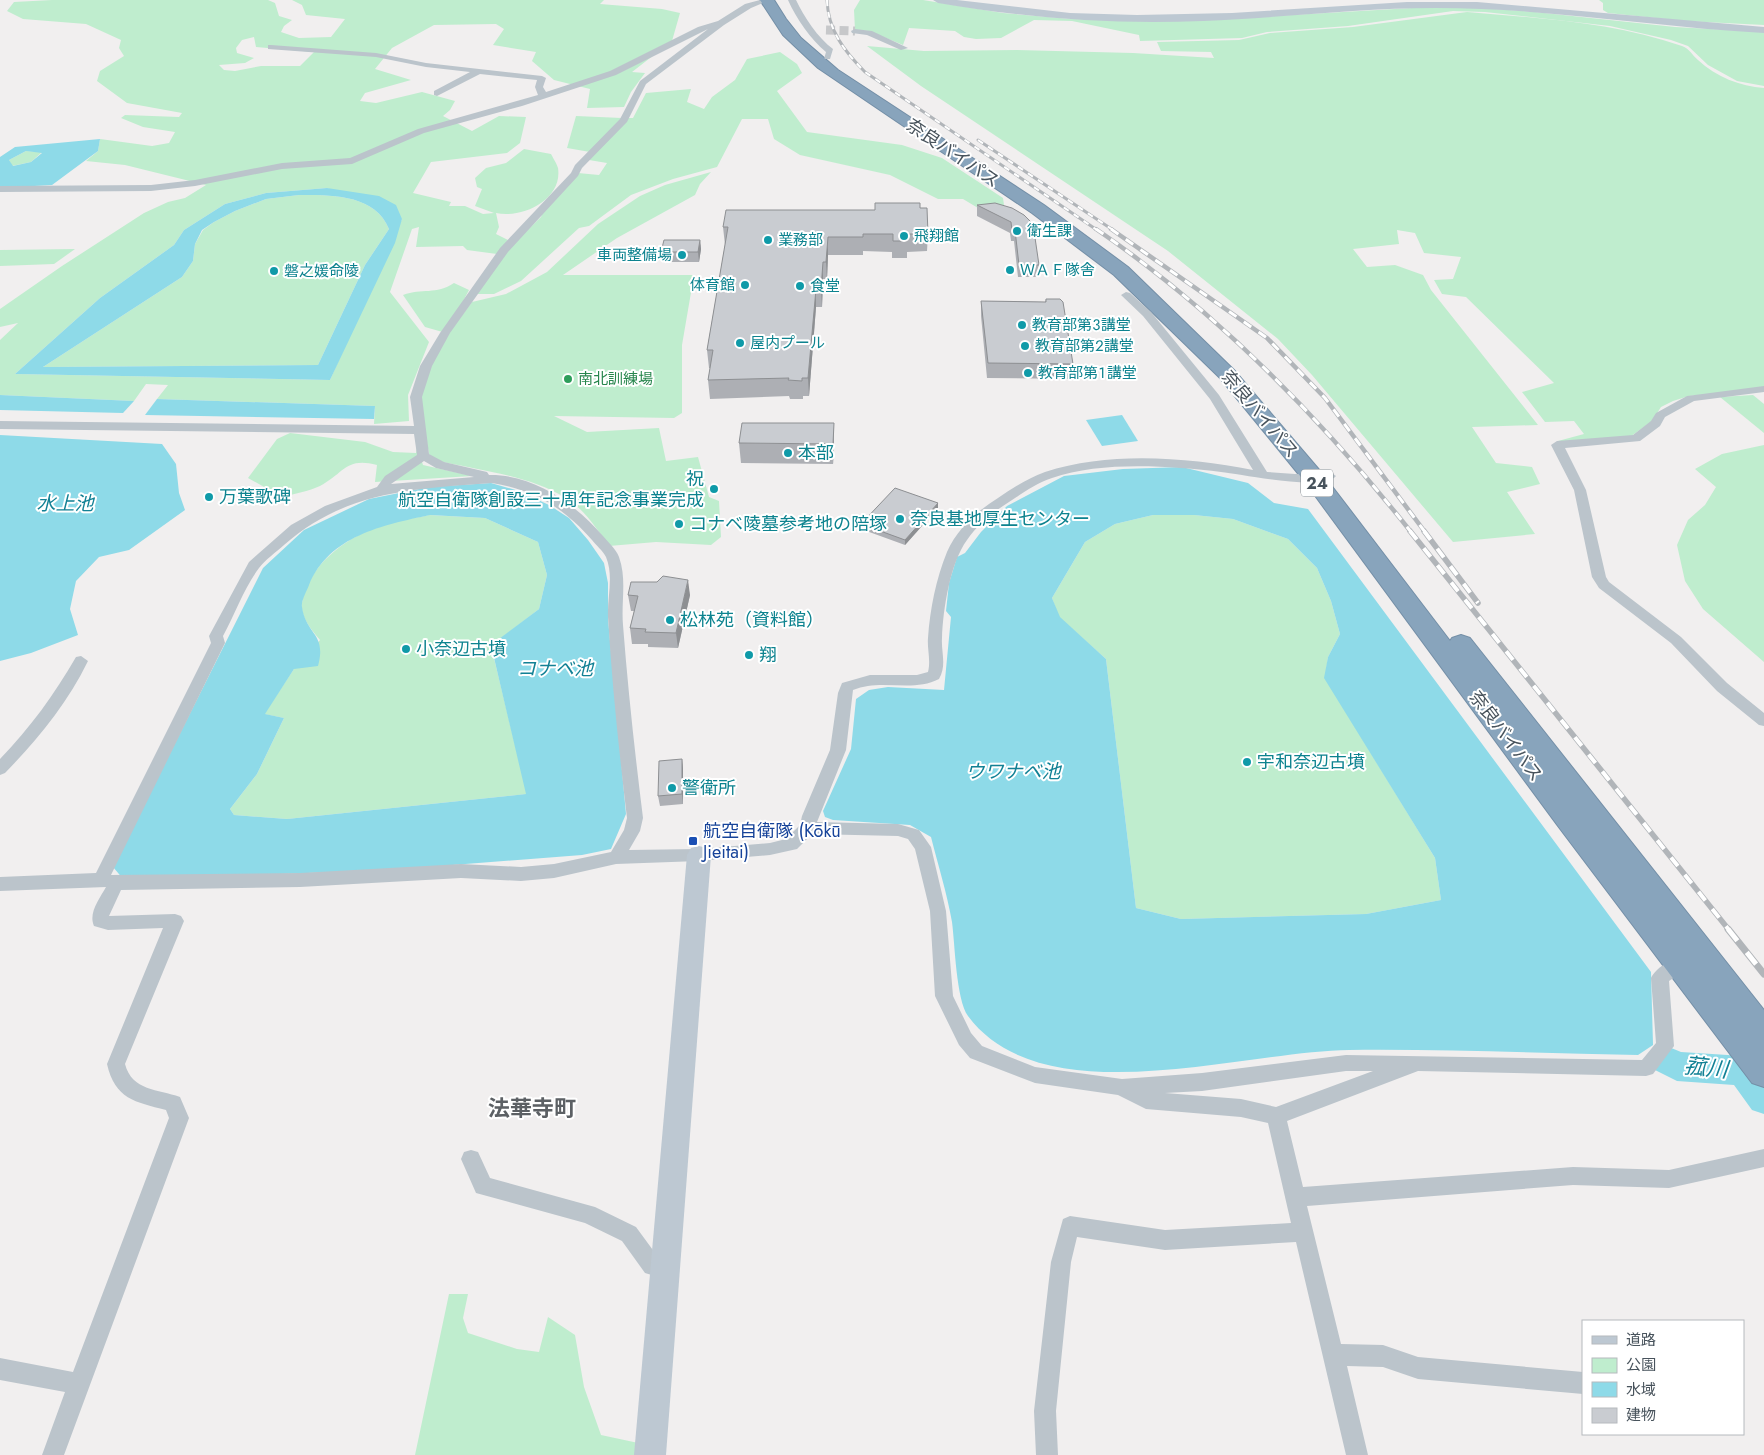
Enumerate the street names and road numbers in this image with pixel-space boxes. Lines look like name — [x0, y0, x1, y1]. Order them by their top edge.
street label: 奈良バイパス — [901, 112, 1005, 194]
street label: 奈良バイパス — [1215, 364, 1305, 464]
road number: 24 — [1301, 469, 1333, 496]
street label: 奈良バイパス — [1463, 685, 1549, 787]

